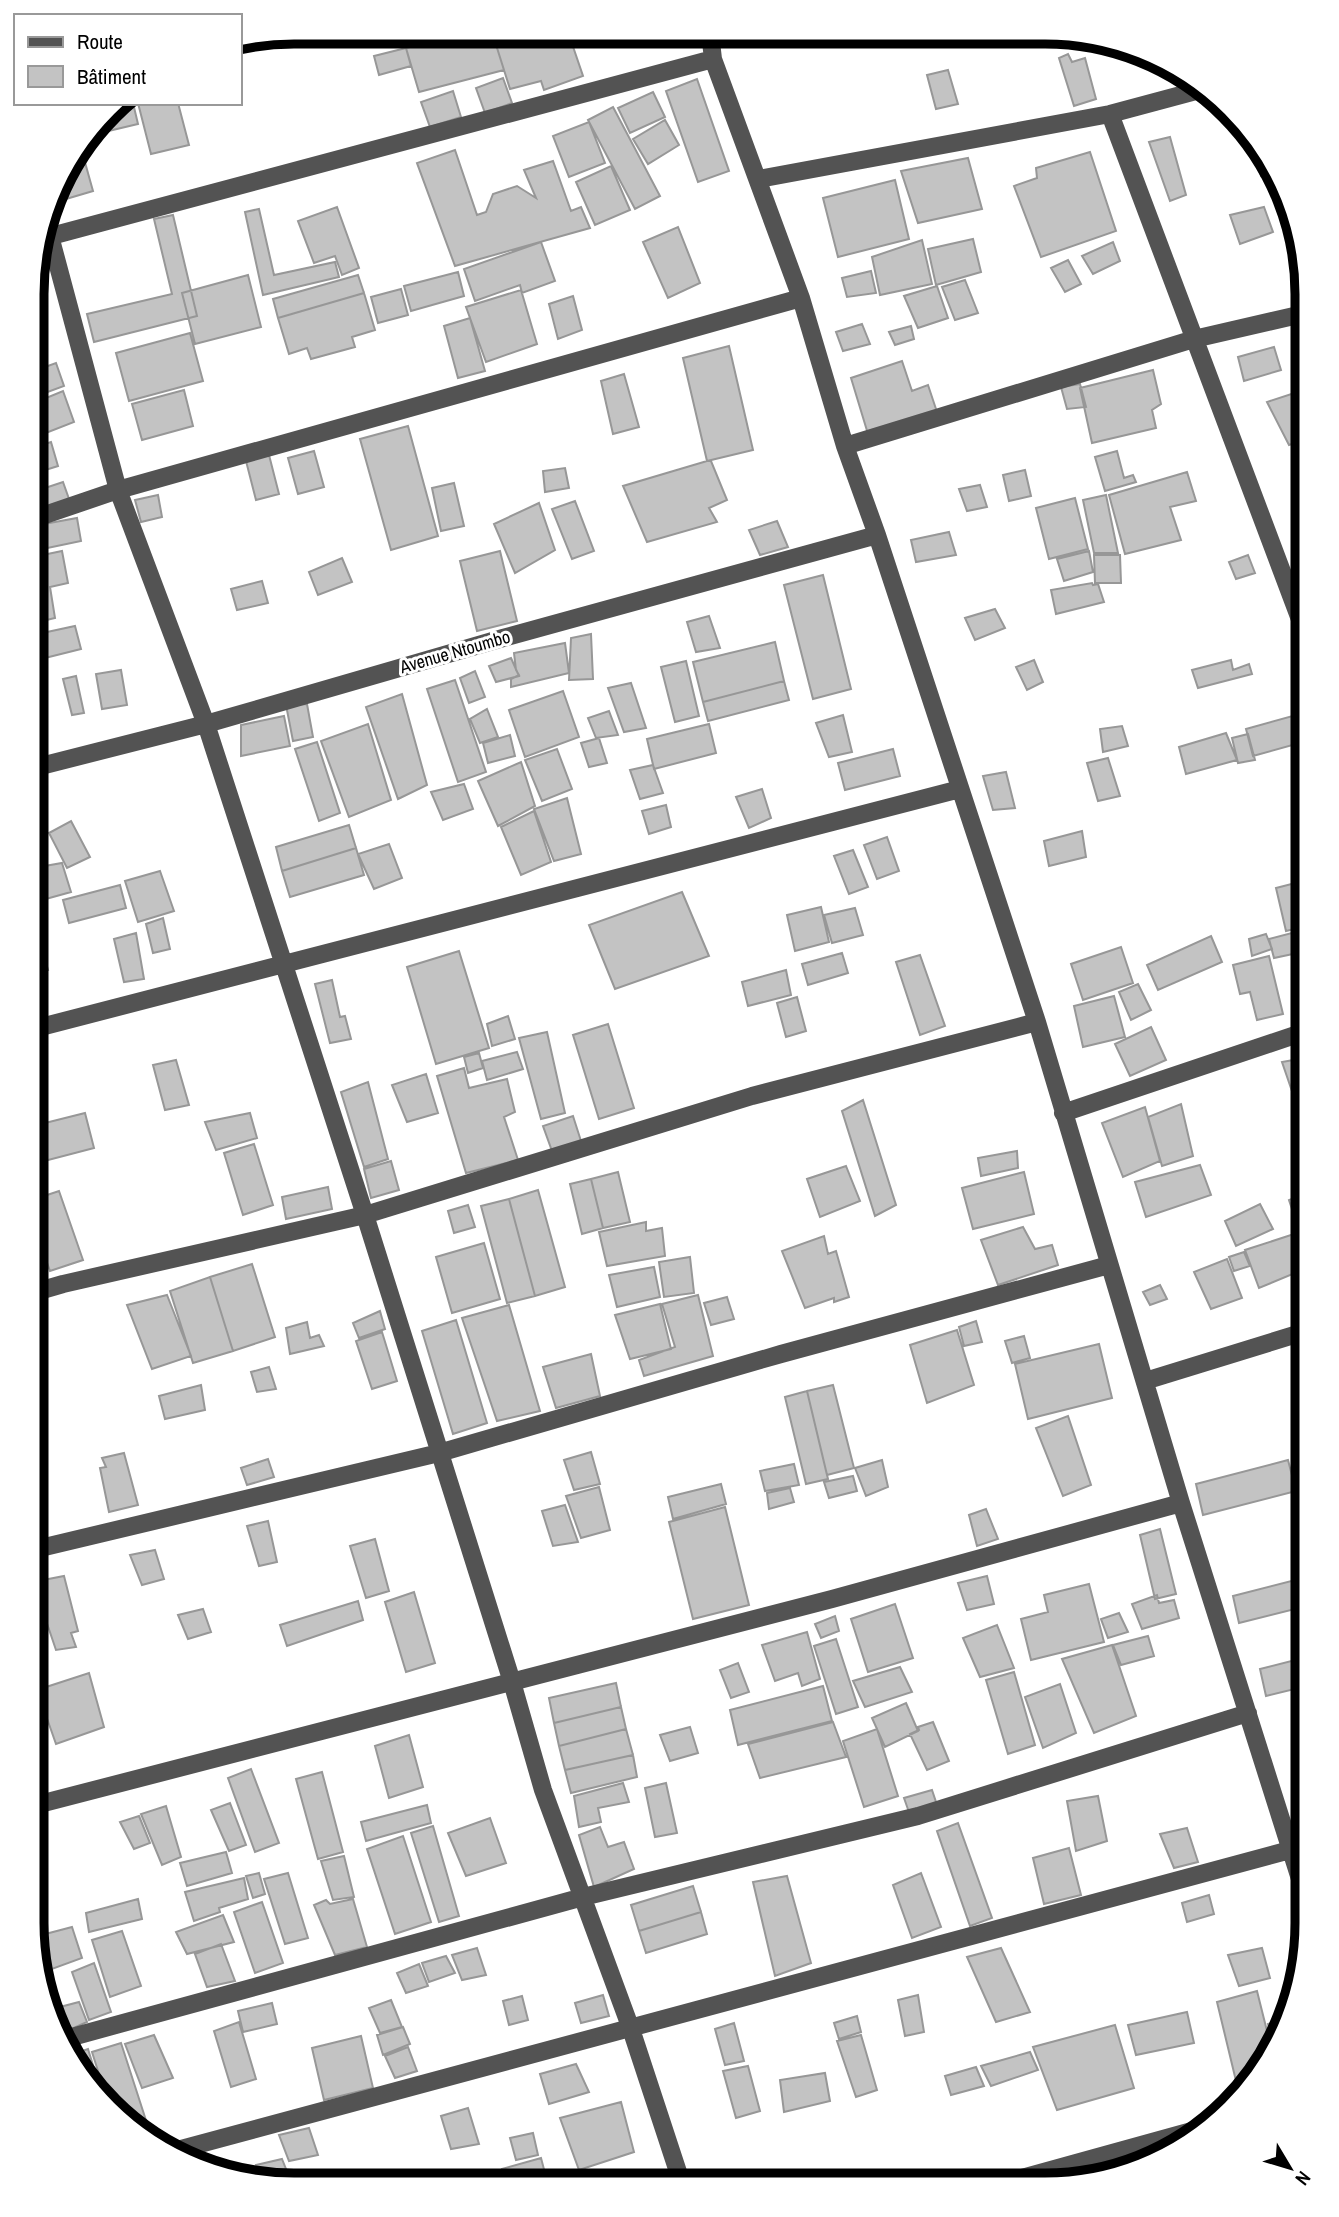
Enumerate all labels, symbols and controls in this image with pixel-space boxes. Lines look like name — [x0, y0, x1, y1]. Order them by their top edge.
legend — [14, 14, 242, 105]
text: Route — [77, 27, 123, 56]
text: Bâtiment — [77, 62, 146, 91]
street label: Avenue Ntoumbo — [396, 624, 513, 679]
north arrow — [1255, 2133, 1325, 2203]
text: N — [1290, 2166, 1317, 2191]

